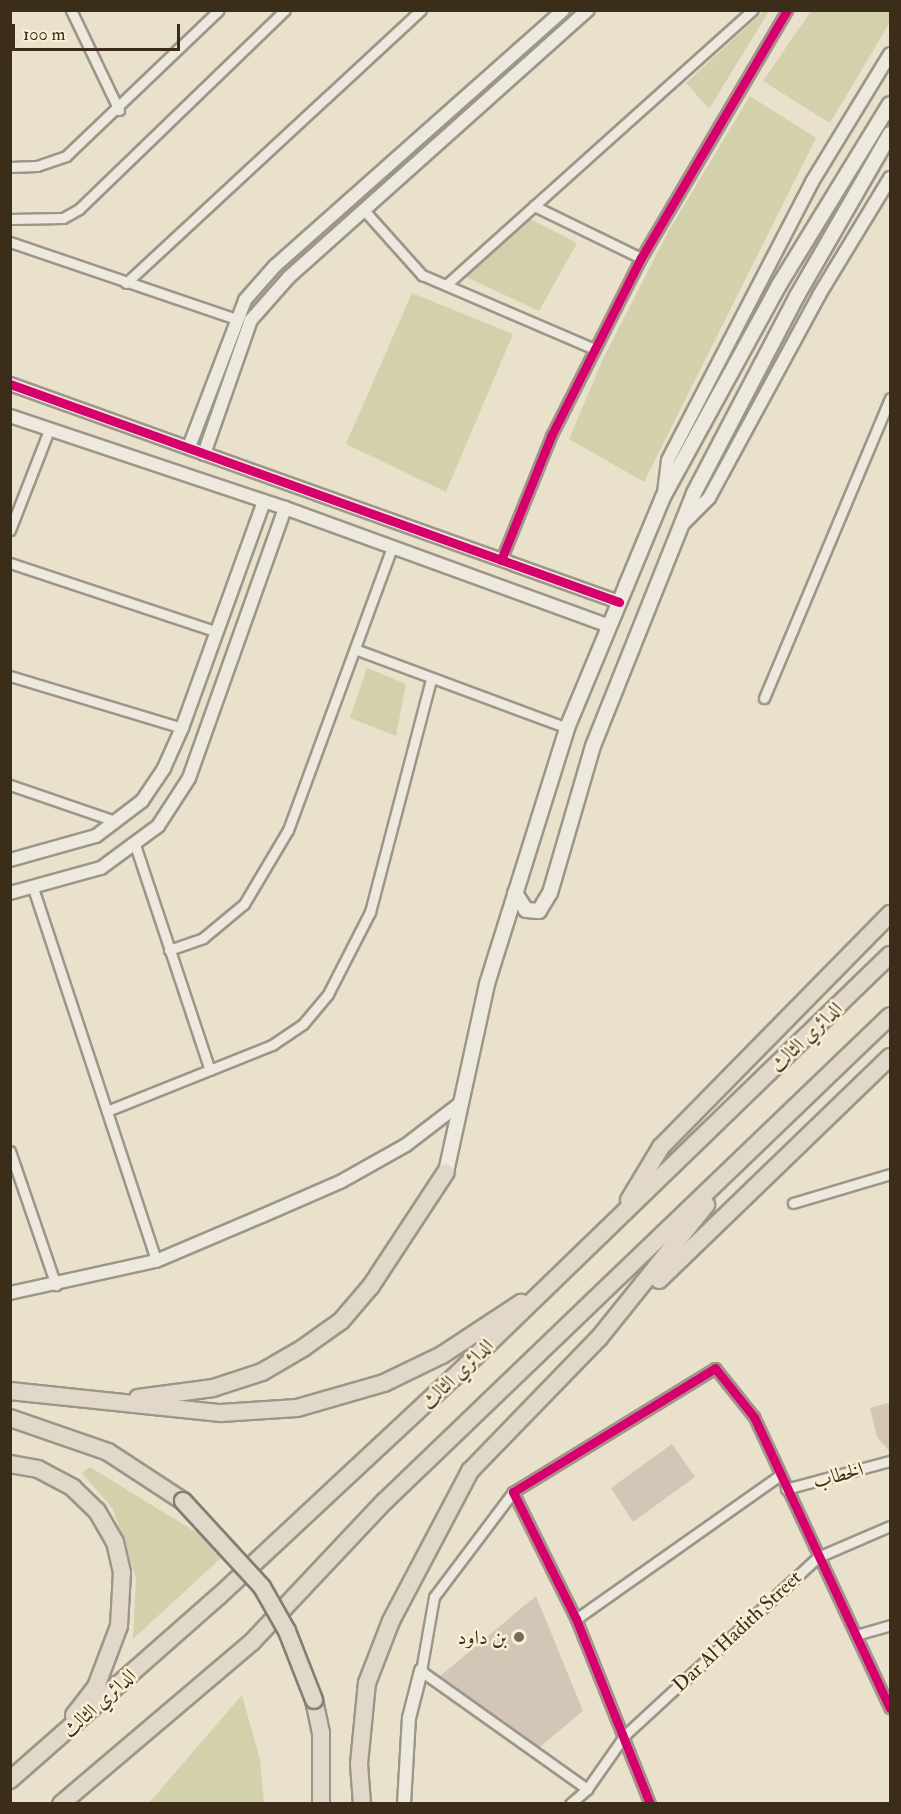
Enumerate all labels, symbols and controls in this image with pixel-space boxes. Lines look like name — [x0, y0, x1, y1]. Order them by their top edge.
scale bar — [15, 12, 183, 50]
text: 100 m — [23, 23, 66, 46]
street label: الدائري الثالث — [765, 997, 847, 1077]
street label: الدائري الثالث — [416, 1334, 498, 1414]
street label: الخطاب — [810, 1457, 866, 1493]
street label: Dar Al Hadith Street — [668, 1565, 806, 1697]
place label: بن داود — [458, 1625, 507, 1649]
marker: بن داود — [512, 1630, 526, 1644]
street label: الدائري الثالث — [57, 1664, 141, 1742]

